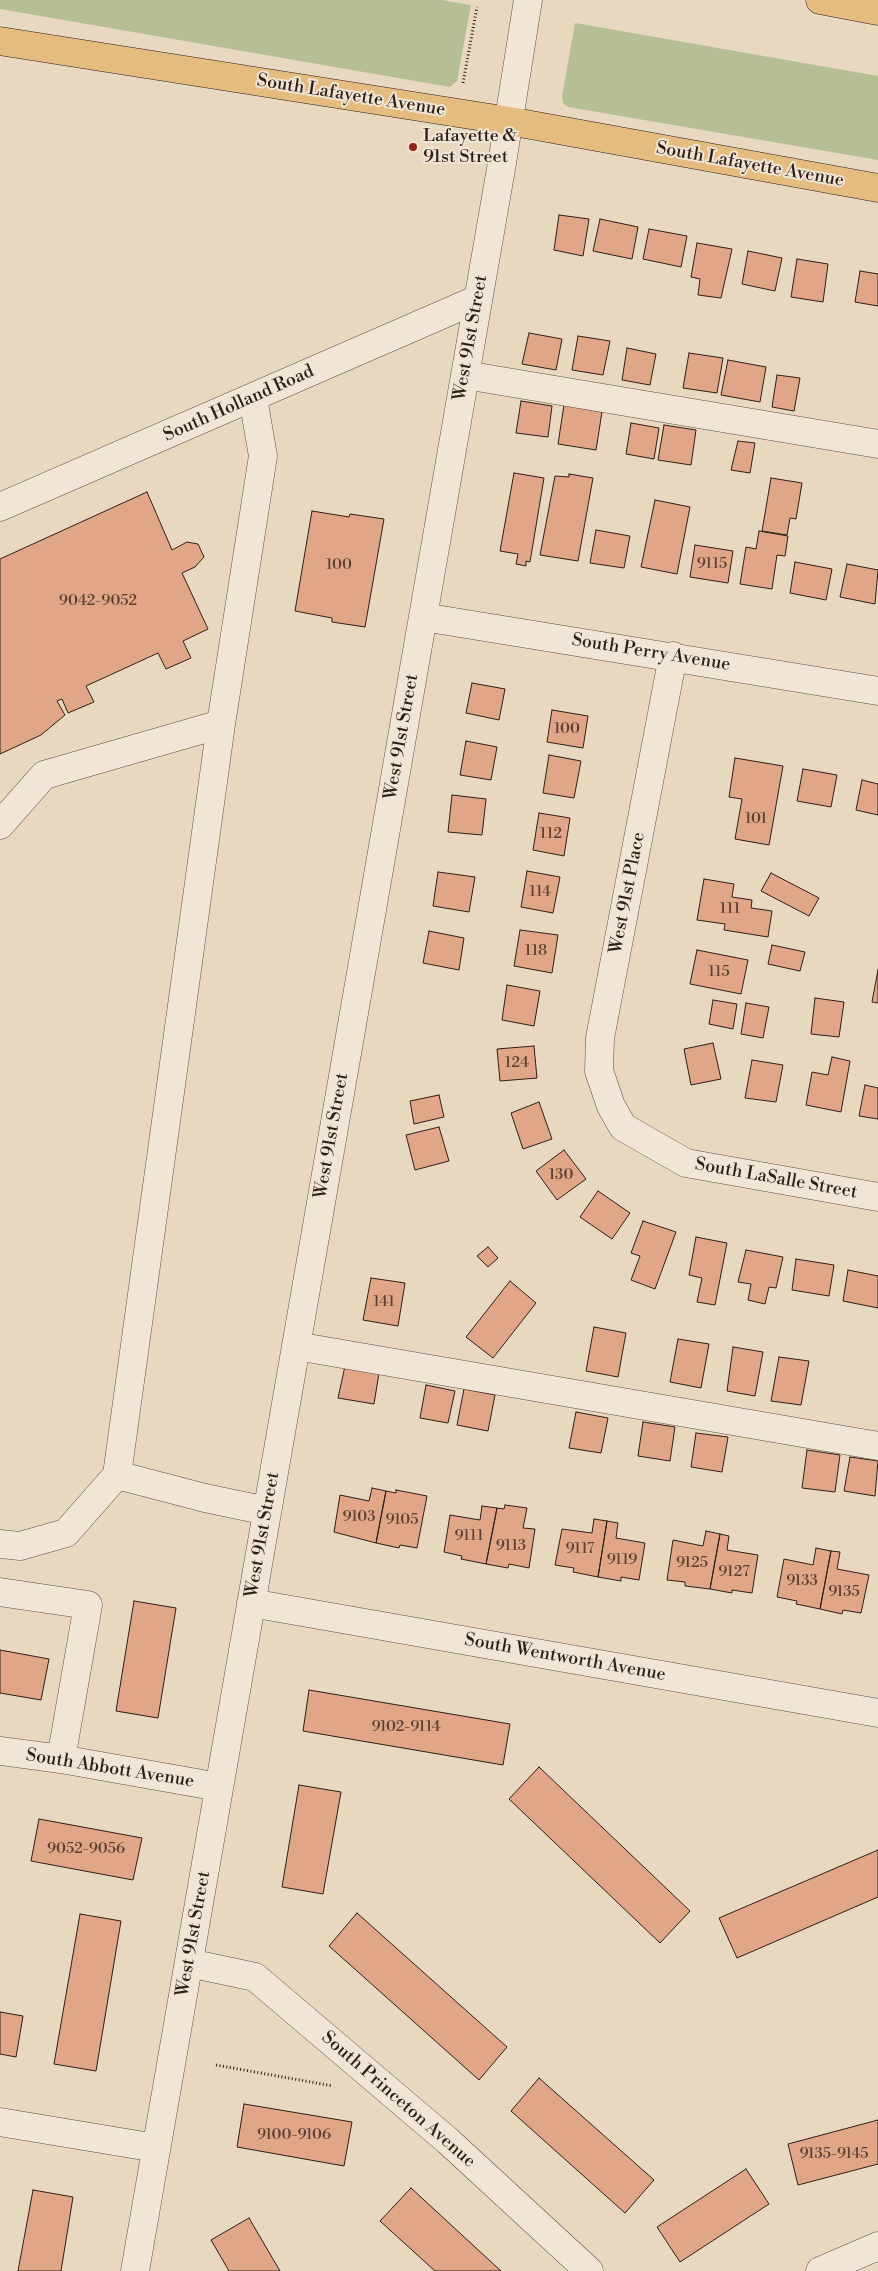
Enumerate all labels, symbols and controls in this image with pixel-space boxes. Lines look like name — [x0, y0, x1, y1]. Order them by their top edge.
street label: South Lafayette Avenue — [255, 70, 447, 122]
place label: Lafayette & 91st Street — [423, 126, 517, 168]
street label: South Lafayette Avenue — [654, 138, 846, 192]
marker: Lafayette & 91st Street — [407, 141, 419, 153]
street label: West 91st Street — [449, 273, 493, 403]
street label: South Holland Road — [160, 361, 318, 447]
house number: 9115 — [697, 555, 727, 573]
house number: 100 — [326, 556, 352, 574]
house number: 9042-9052 — [59, 592, 137, 610]
street label: South Perry Avenue — [570, 630, 732, 676]
street label: West 91st Street — [380, 672, 424, 802]
house number: 100 — [554, 720, 580, 738]
house number: 101 — [745, 810, 767, 828]
house number: 112 — [540, 825, 562, 843]
street label: West 91st Place — [606, 830, 650, 956]
house number: 114 — [529, 883, 551, 901]
house number: 111 — [720, 900, 740, 918]
house number: 118 — [525, 942, 547, 960]
house number: 115 — [708, 963, 730, 981]
house number: 124 — [505, 1054, 529, 1072]
street label: West 91st Street — [310, 1071, 354, 1201]
street label: South LaSalle Street — [693, 1154, 859, 1204]
house number: 130 — [549, 1166, 573, 1184]
house number: 141 — [373, 1293, 395, 1311]
street label: West 91st Street — [241, 1470, 285, 1600]
house number: 9103 — [343, 1508, 375, 1526]
house number: 9105 — [386, 1511, 418, 1529]
house number: 9111 — [455, 1527, 483, 1545]
house number: 9113 — [496, 1537, 526, 1555]
house number: 9117 — [566, 1540, 594, 1558]
house number: 9119 — [607, 1551, 637, 1569]
house number: 9125 — [676, 1554, 708, 1572]
house number: 9127 — [718, 1563, 750, 1581]
house number: 9133 — [786, 1572, 818, 1590]
house number: 9135 — [828, 1583, 860, 1601]
street label: South Wentworth Avenue — [463, 1630, 667, 1686]
house number: 9102-9114 — [371, 1718, 441, 1736]
street label: South Abbott Avenue — [24, 1745, 196, 1793]
house number: 9052-9056 — [47, 1840, 125, 1858]
street label: West 91st Street — [172, 1869, 216, 1999]
street label: South Princeton Avenue — [317, 2027, 479, 2173]
house number: 9100-9106 — [257, 2126, 331, 2144]
house number: 9135-9145 — [799, 2145, 869, 2163]

